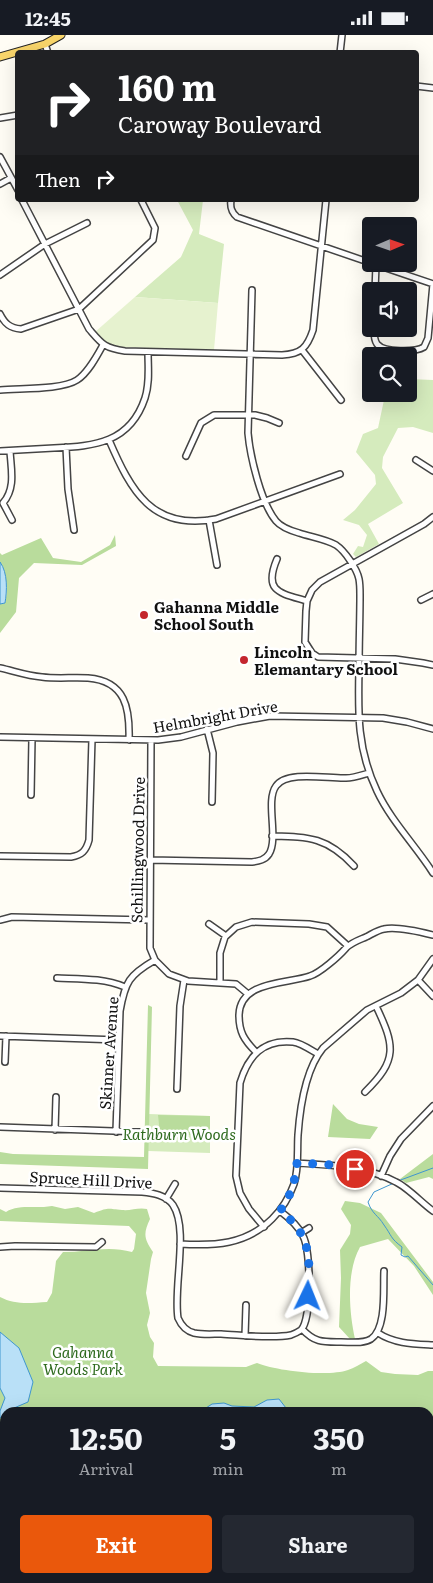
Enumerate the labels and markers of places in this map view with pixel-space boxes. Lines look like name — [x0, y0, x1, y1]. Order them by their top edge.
place label: Gahanna Middle School South — [154, 595, 280, 635]
marker: Gahanna Middle School South — [138, 609, 150, 621]
place label: Lincoln Elemantary School — [254, 640, 399, 680]
marker: Lincoln Elemantary School — [238, 654, 250, 666]
pin — [334, 1148, 376, 1190]

